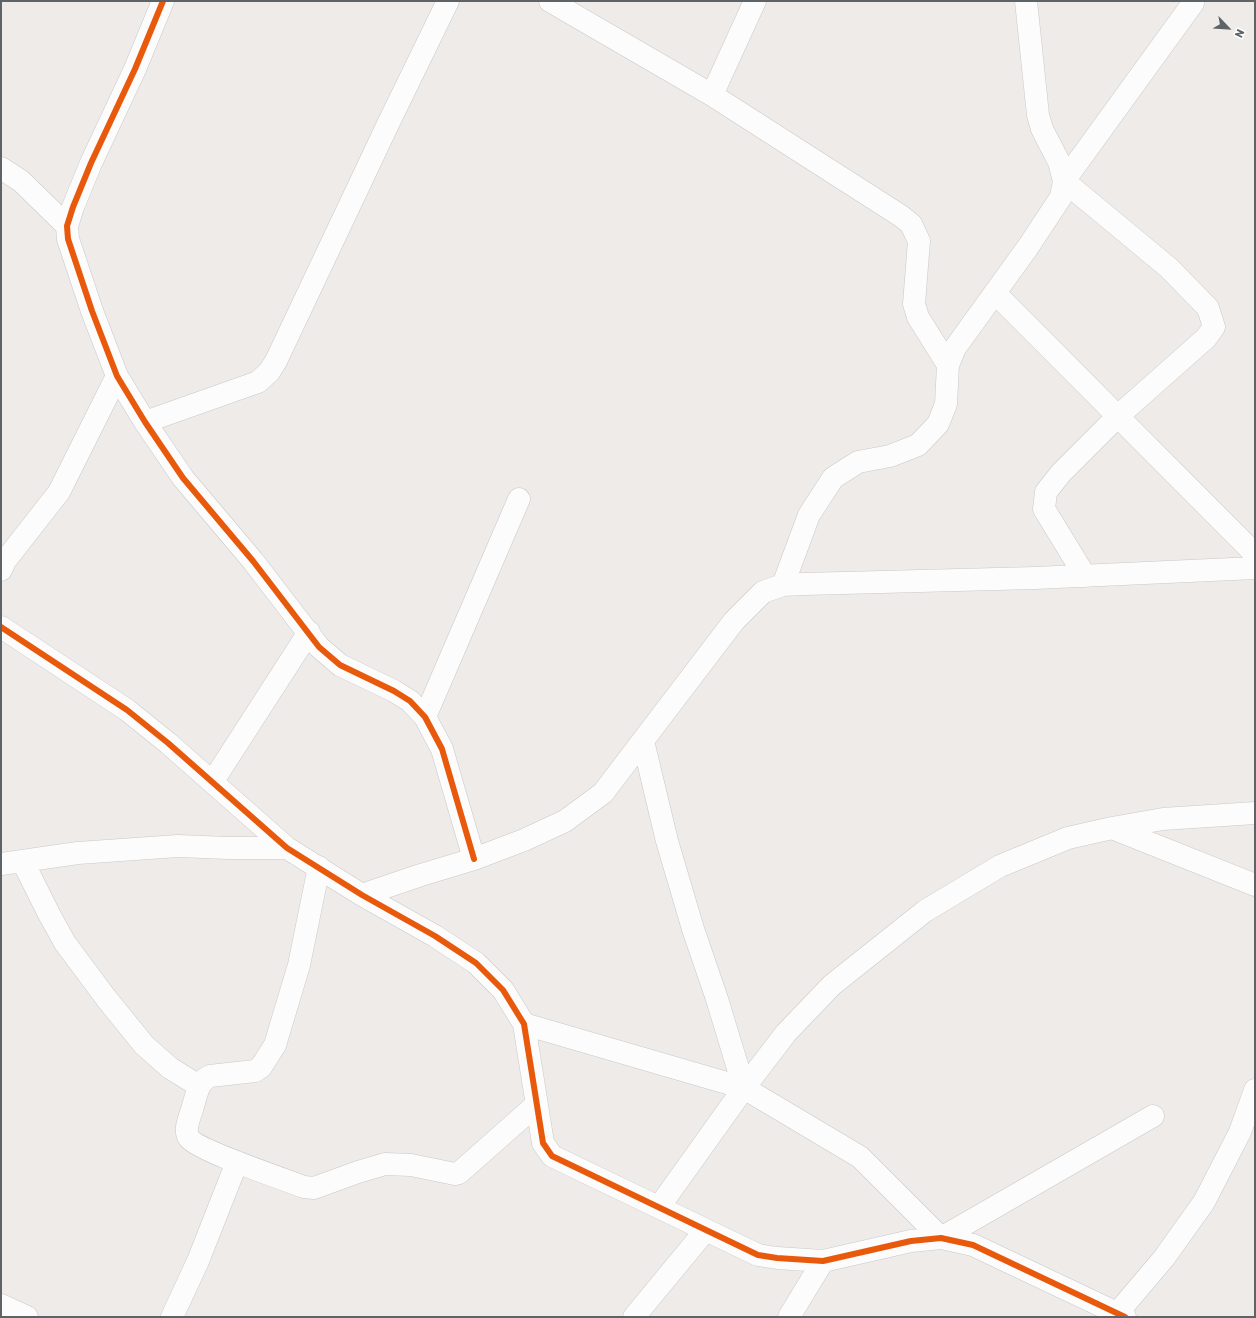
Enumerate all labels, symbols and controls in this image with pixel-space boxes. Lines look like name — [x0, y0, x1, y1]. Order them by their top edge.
north arrow — [1208, 8, 1248, 48]
text: N — [1232, 27, 1247, 40]

